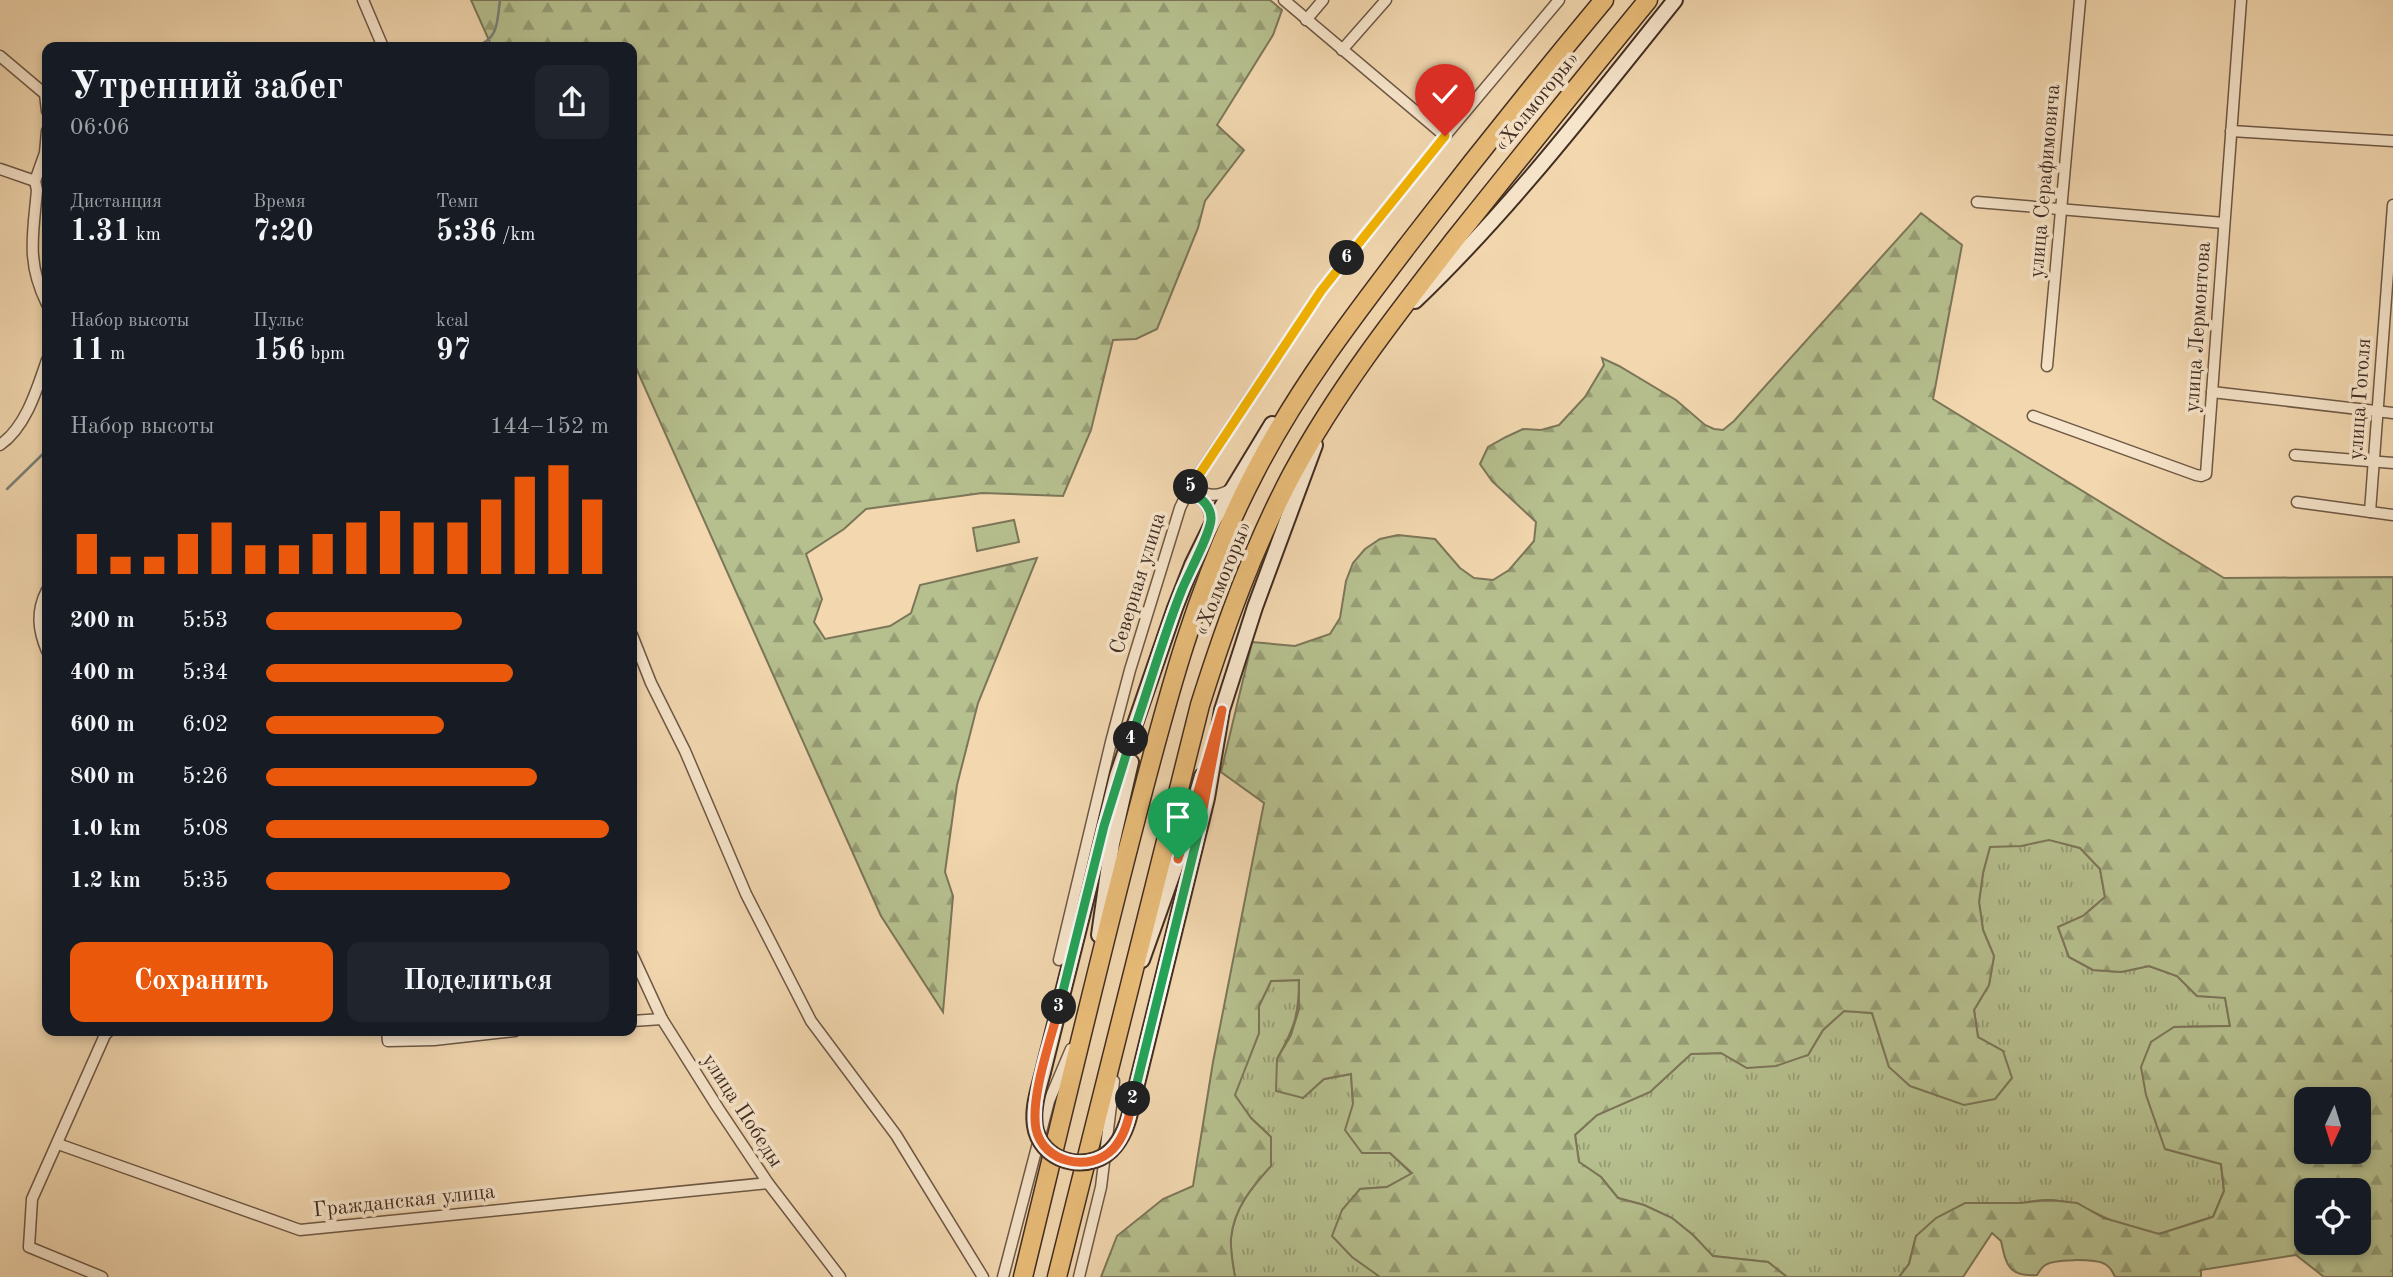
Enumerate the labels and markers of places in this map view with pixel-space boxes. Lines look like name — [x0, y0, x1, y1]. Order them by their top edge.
pin — [1415, 64, 1475, 136]
pin: 6 — [1330, 240, 1364, 276]
pin: 5 — [1174, 470, 1208, 504]
pin: 4 — [1114, 722, 1148, 756]
pin — [1148, 787, 1208, 859]
pin: 3 — [1042, 990, 1076, 1024]
pin: 2 — [1116, 1082, 1150, 1116]

